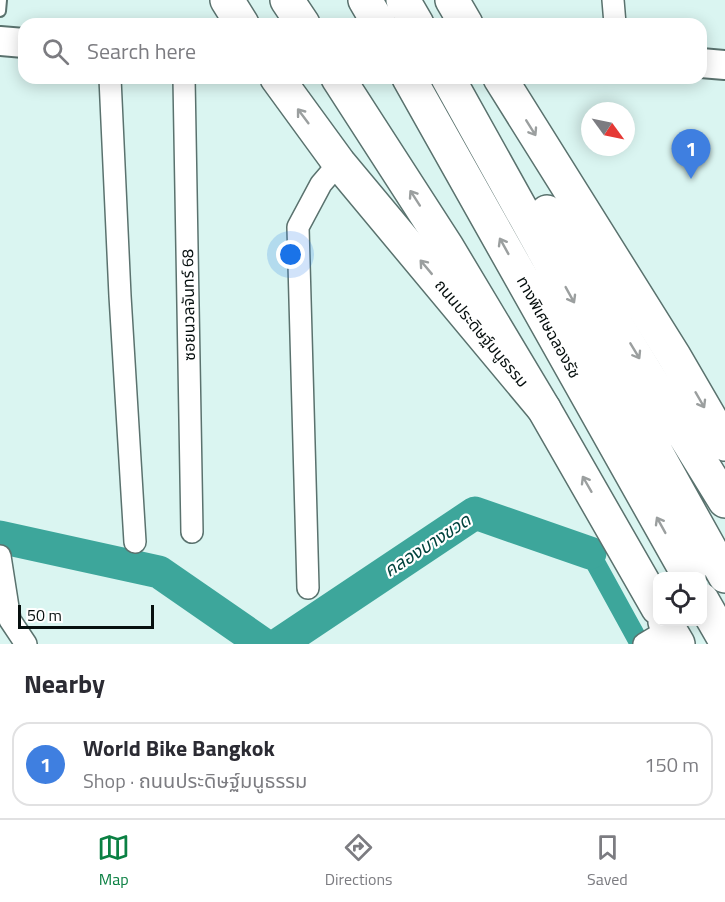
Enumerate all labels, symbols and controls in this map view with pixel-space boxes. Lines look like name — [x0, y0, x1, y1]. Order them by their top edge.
search box — [18, 18, 707, 84]
text: Search here — [87, 34, 196, 68]
icon: search — [39, 35, 72, 68]
north arrow — [581, 102, 635, 156]
one-way arrow — [297, 108, 310, 124]
one-way arrow — [524, 119, 537, 136]
pin: 1 — [672, 130, 710, 179]
one-way arrow — [409, 189, 422, 206]
one-way arrow — [497, 237, 509, 254]
your location — [276, 240, 305, 269]
street label: ซอยนวลจันทร์ 68 — [175, 249, 201, 361]
one-way arrow — [420, 259, 433, 275]
street label: ทางพิเศษฉลองรัช — [511, 271, 587, 383]
street label: ถนนประดิษฐ์มนูธรรม — [429, 274, 535, 392]
one-way arrow — [565, 285, 576, 303]
one-way arrow — [629, 342, 641, 359]
one-way arrow — [694, 391, 706, 408]
one-way arrow — [581, 476, 593, 493]
water label: คลองบางขวด — [378, 506, 477, 583]
one-way arrow — [655, 517, 666, 535]
map controls — [653, 572, 707, 626]
button: locate — [653, 572, 707, 626]
scale bar — [18, 602, 154, 630]
text: 50 m — [27, 603, 62, 627]
text: Nearby — [24, 664, 105, 703]
text: World Bike Bangkok — [83, 731, 275, 765]
text: 1 — [40, 749, 51, 780]
text: 150 m — [644, 749, 699, 780]
text: Shop · ถนนประดิษฐ์มนูธรรม — [83, 765, 307, 796]
tab: Map — [97, 831, 130, 891]
tab: Directions — [325, 831, 393, 891]
tab: Saved — [587, 831, 628, 891]

